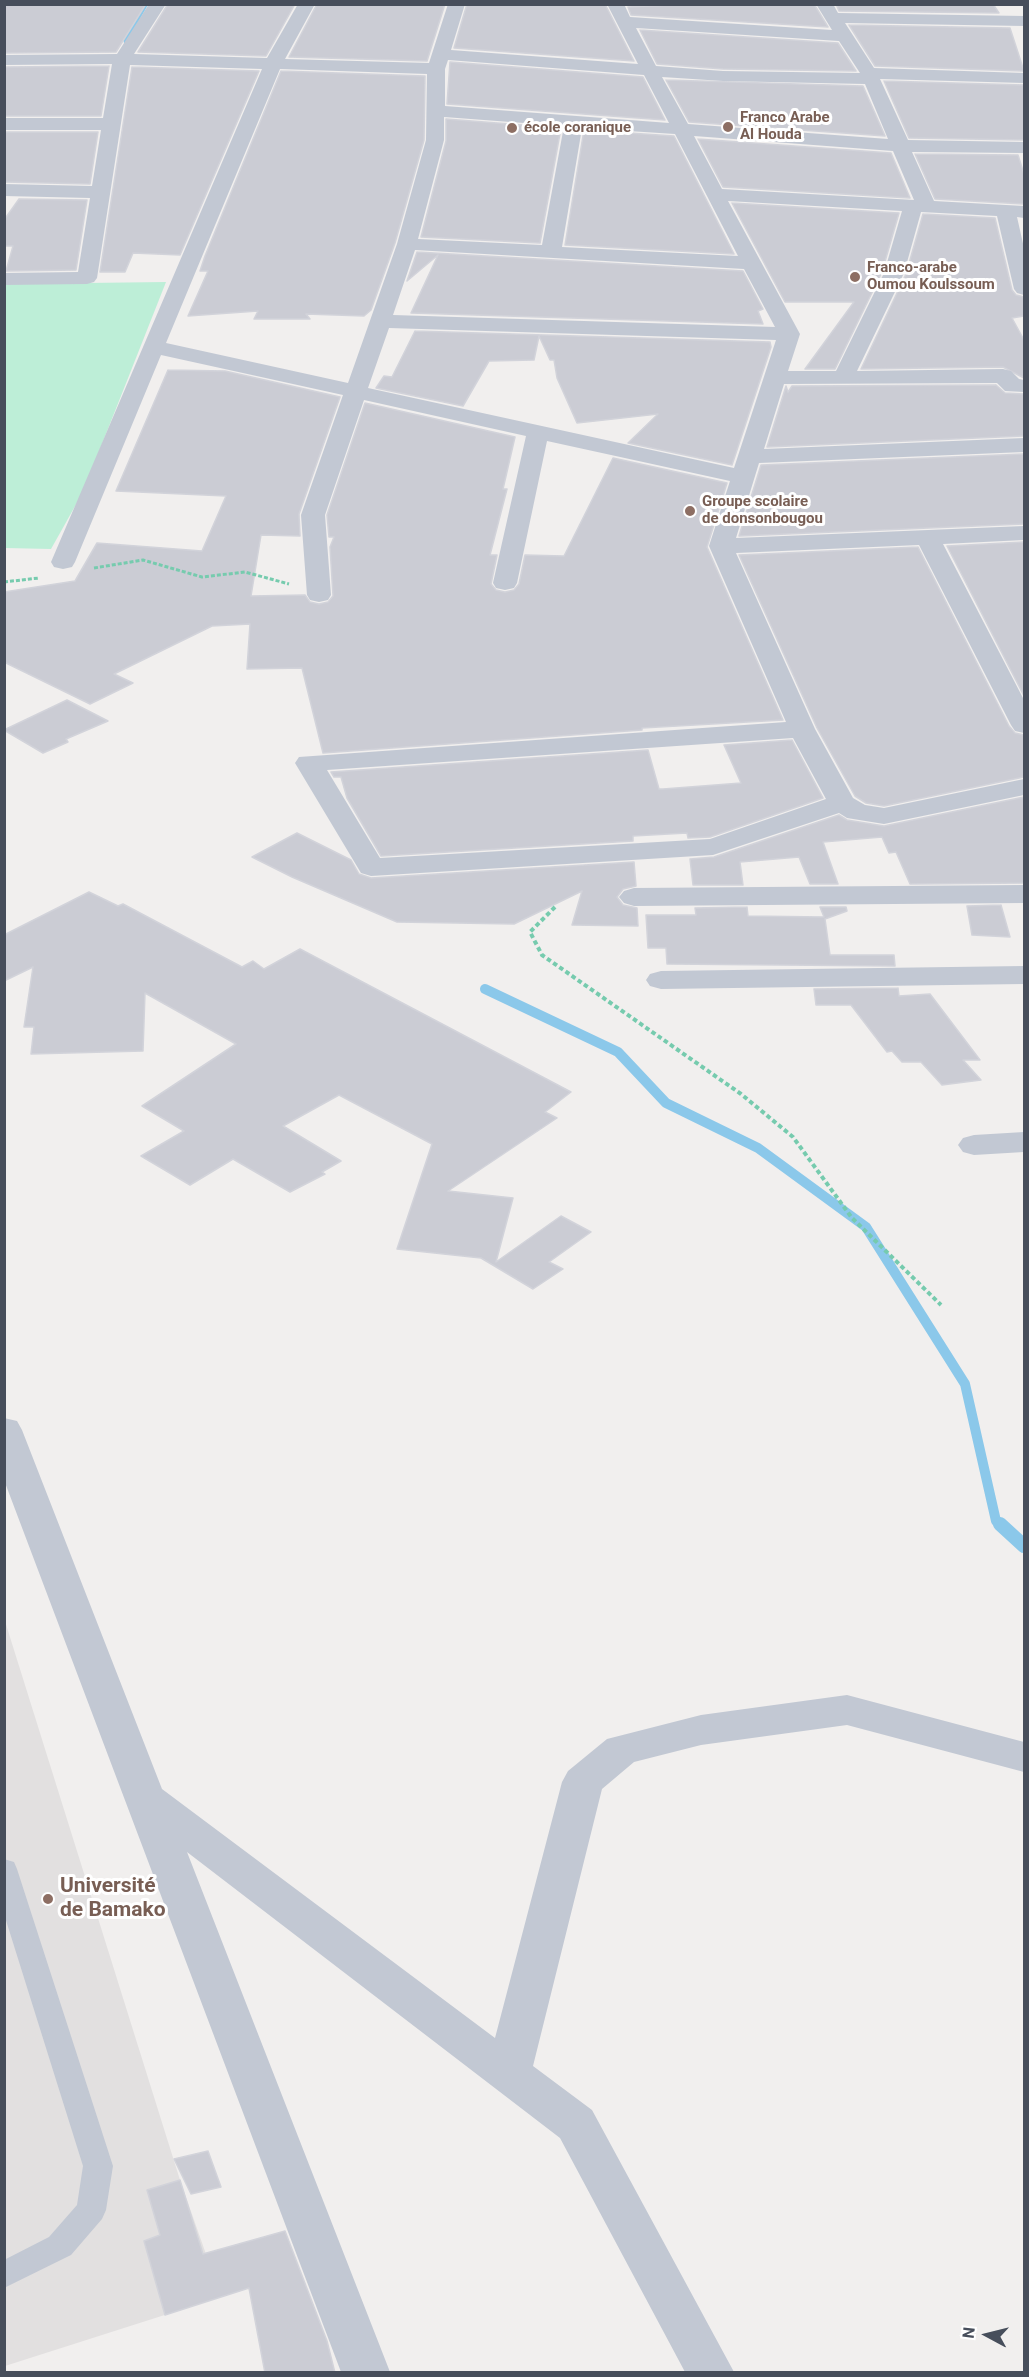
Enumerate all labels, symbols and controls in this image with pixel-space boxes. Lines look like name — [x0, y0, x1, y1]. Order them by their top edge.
place label: Franco Arabe Al Houda — [740, 109, 830, 144]
place label: école coranique — [524, 119, 631, 137]
marker: Franco Arabe Al Houda — [721, 120, 735, 134]
marker: école coranique — [505, 121, 519, 135]
place label: Franco-arabe Oumou Koulssoum — [867, 259, 995, 294]
marker: Franco-arabe Oumou Koulssoum — [848, 270, 862, 284]
place label: Groupe scolaire de donsonbougou — [702, 493, 823, 528]
marker: Groupe scolaire de donsonbougou — [683, 504, 697, 518]
place label: Université de Bamako — [60, 1874, 166, 1924]
marker: Université de Bamako — [41, 1892, 55, 1906]
north arrow — [957, 2305, 1017, 2365]
text: N — [959, 2326, 979, 2340]

